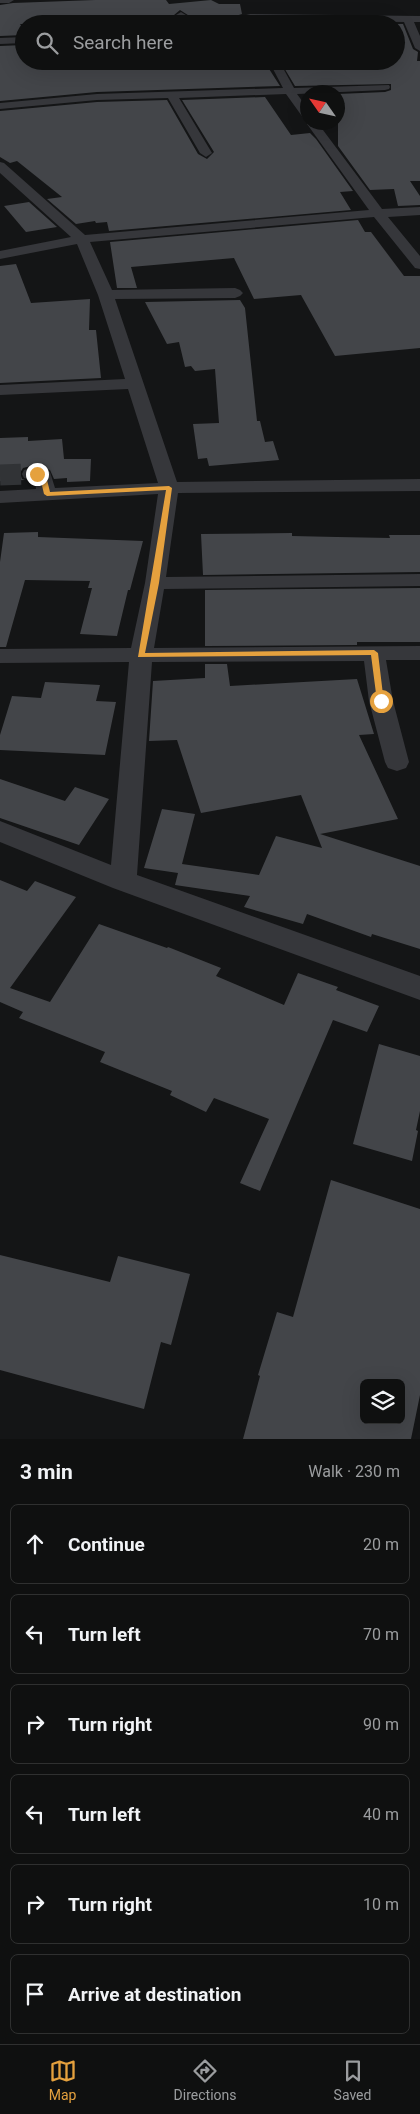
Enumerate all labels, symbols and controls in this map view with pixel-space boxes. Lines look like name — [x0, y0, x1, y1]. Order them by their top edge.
search box — [15, 15, 405, 70]
icon: search — [33, 29, 61, 57]
text: Search here — [73, 31, 173, 54]
north arrow — [300, 85, 345, 130]
route end — [26, 463, 49, 486]
route start — [370, 690, 393, 713]
map controls — [360, 1379, 405, 1424]
button: layers — [360, 1379, 405, 1424]
text: 3 min — [20, 1460, 73, 1484]
text: Walk · 230 m — [308, 1462, 400, 1481]
icon: ahead — [21, 1530, 49, 1558]
text: Continue — [68, 1533, 145, 1556]
text: 20 m — [363, 1535, 399, 1554]
icon: left — [21, 1620, 49, 1648]
text: Turn left — [68, 1623, 141, 1646]
text: 70 m — [363, 1625, 399, 1644]
icon: right — [21, 1710, 49, 1738]
text: Turn right — [68, 1713, 152, 1736]
text: 90 m — [363, 1715, 399, 1734]
icon: left — [21, 1800, 49, 1828]
text: Turn left — [68, 1803, 141, 1826]
text: 40 m — [363, 1805, 399, 1824]
icon: right — [21, 1890, 49, 1918]
text: Turn right — [68, 1893, 152, 1916]
text: 10 m — [363, 1895, 399, 1914]
icon: arrive — [21, 1980, 49, 2008]
text: Arrive at destination — [68, 1983, 241, 2006]
tab: Map — [49, 2057, 77, 2103]
tab: Directions — [174, 2057, 237, 2103]
tab: Saved — [334, 2057, 371, 2103]

